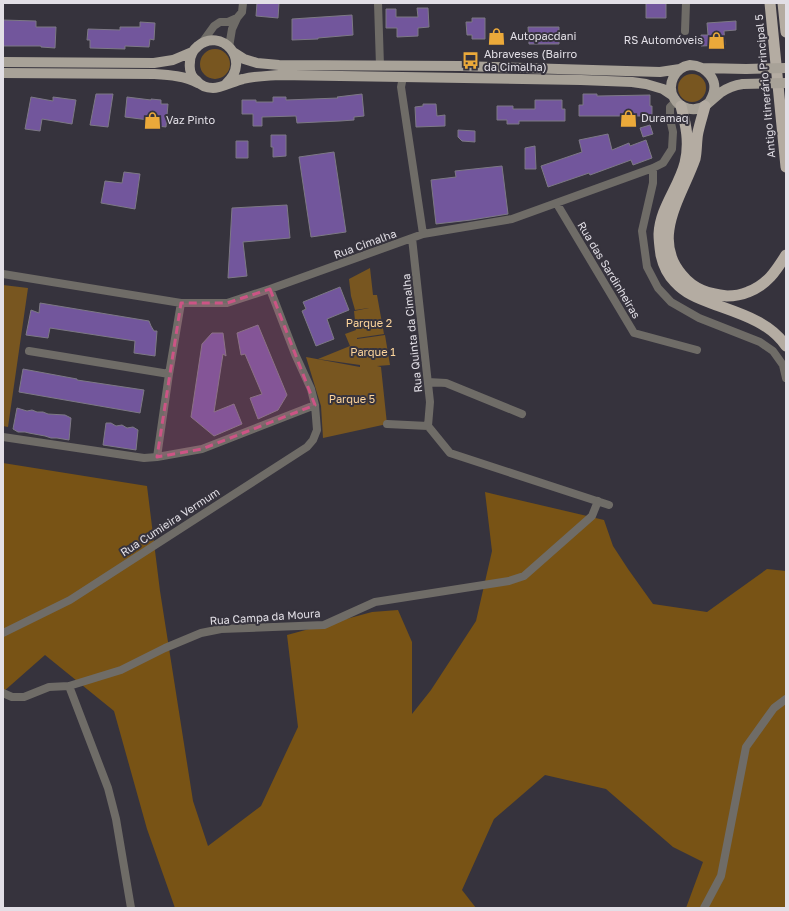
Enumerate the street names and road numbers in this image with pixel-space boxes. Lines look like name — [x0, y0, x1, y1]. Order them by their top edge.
street label: Antigo Itinerário Principal 5 — [752, 14, 777, 158]
street label: Rua das Sardinheiras — [575, 219, 644, 321]
street label: Rua Cimalha — [332, 226, 398, 261]
street label: Rua Quinta da Cimalha — [399, 273, 424, 393]
street label: Rua Cumieira Vermum — [118, 485, 222, 559]
street label: Rua Campa da Moura — [209, 606, 321, 627]

